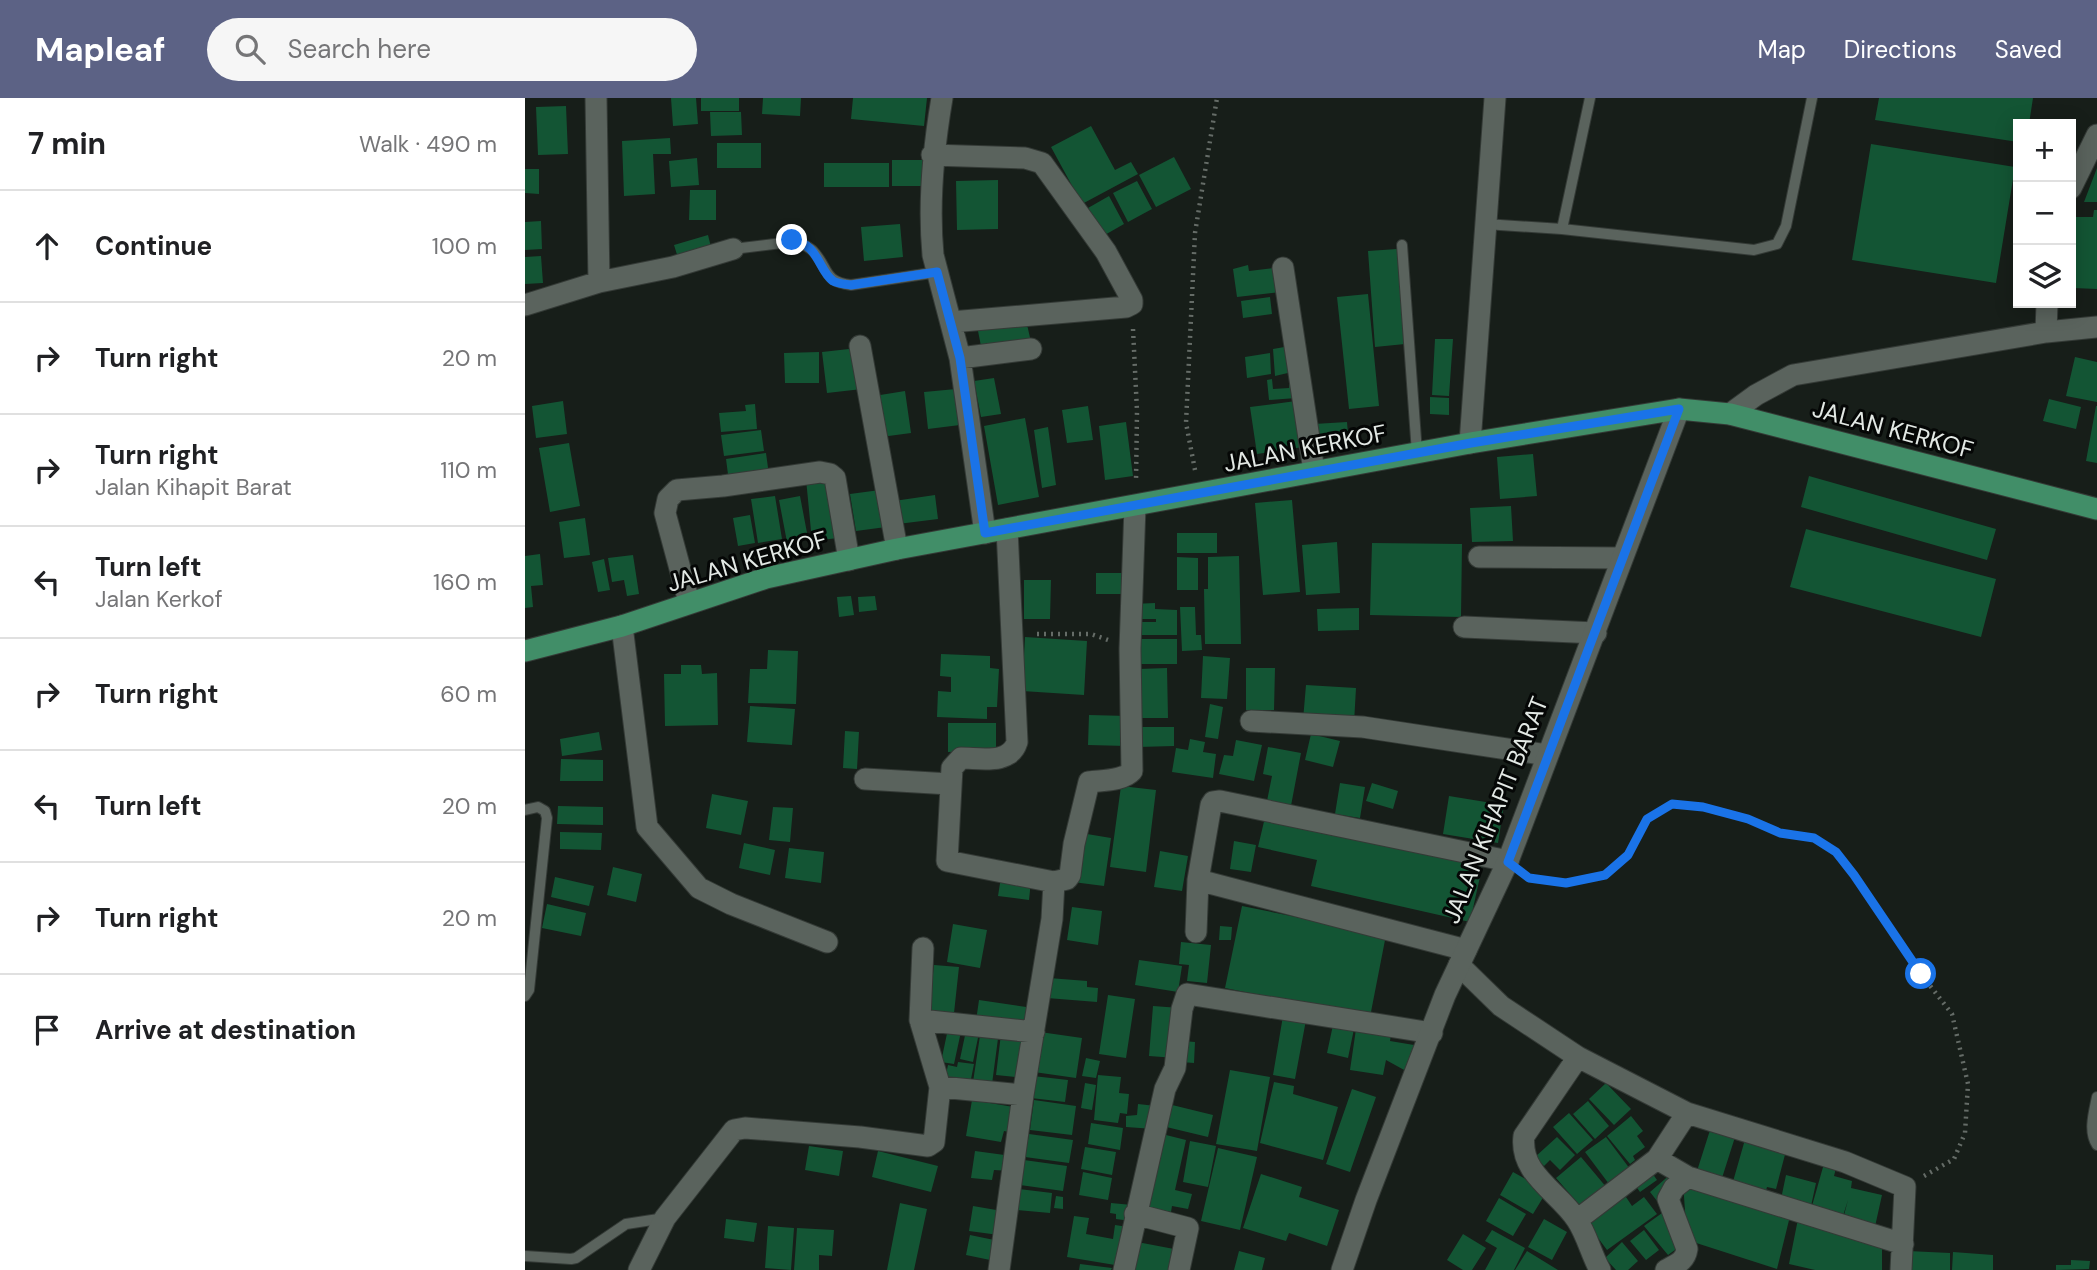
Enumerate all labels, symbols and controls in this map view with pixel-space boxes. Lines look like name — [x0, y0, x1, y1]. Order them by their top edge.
search box — [207, 18, 697, 81]
text: Mapleaf — [35, 28, 165, 71]
icon: search — [231, 30, 269, 68]
text: Search here — [287, 32, 431, 66]
text: Map — [1758, 34, 1806, 65]
text: Directions — [1844, 34, 1957, 65]
text: Saved — [1995, 34, 2062, 65]
map controls — [2013, 119, 2076, 308]
button: + — [2013, 119, 2076, 182]
text: 7 min — [28, 124, 106, 163]
text: Walk · 490 m — [359, 129, 497, 159]
button: − — [2013, 182, 2076, 245]
route end — [776, 224, 807, 255]
icon: ahead — [28, 227, 66, 265]
text: Continue — [95, 229, 212, 263]
text: 100 m — [432, 231, 497, 261]
button: layers — [2013, 245, 2076, 308]
icon: right — [28, 339, 66, 377]
text: Turn right — [95, 341, 219, 375]
text: 20 m — [442, 343, 497, 373]
street label: JALAN KERKOF — [1809, 393, 1977, 465]
street label: JALAN KERKOF — [1221, 417, 1389, 479]
text: Turn right — [95, 438, 219, 472]
icon: right — [28, 451, 66, 489]
text: 110 m — [440, 455, 497, 485]
text: Jalan Kihapit Barat — [95, 472, 292, 502]
street label: JALAN KERKOF — [663, 523, 831, 599]
text: Turn left — [95, 550, 202, 584]
icon: left — [28, 563, 66, 601]
text: 160 m — [433, 567, 497, 597]
text: Jalan Kerkof — [95, 584, 222, 614]
icon: right — [28, 675, 66, 713]
text: Turn right — [95, 677, 219, 711]
text: 60 m — [440, 679, 497, 709]
street label: JALAN KIHAPIT BARAT — [1435, 692, 1555, 928]
icon: left — [28, 787, 66, 825]
text: Turn left — [95, 789, 202, 823]
text: 20 m — [442, 791, 497, 821]
icon: right — [28, 899, 66, 937]
text: Turn right — [95, 901, 219, 935]
text: 20 m — [442, 903, 497, 933]
route start — [1905, 958, 1936, 989]
icon: arrive — [28, 1011, 66, 1049]
text: Arrive at destination — [95, 1013, 356, 1047]

